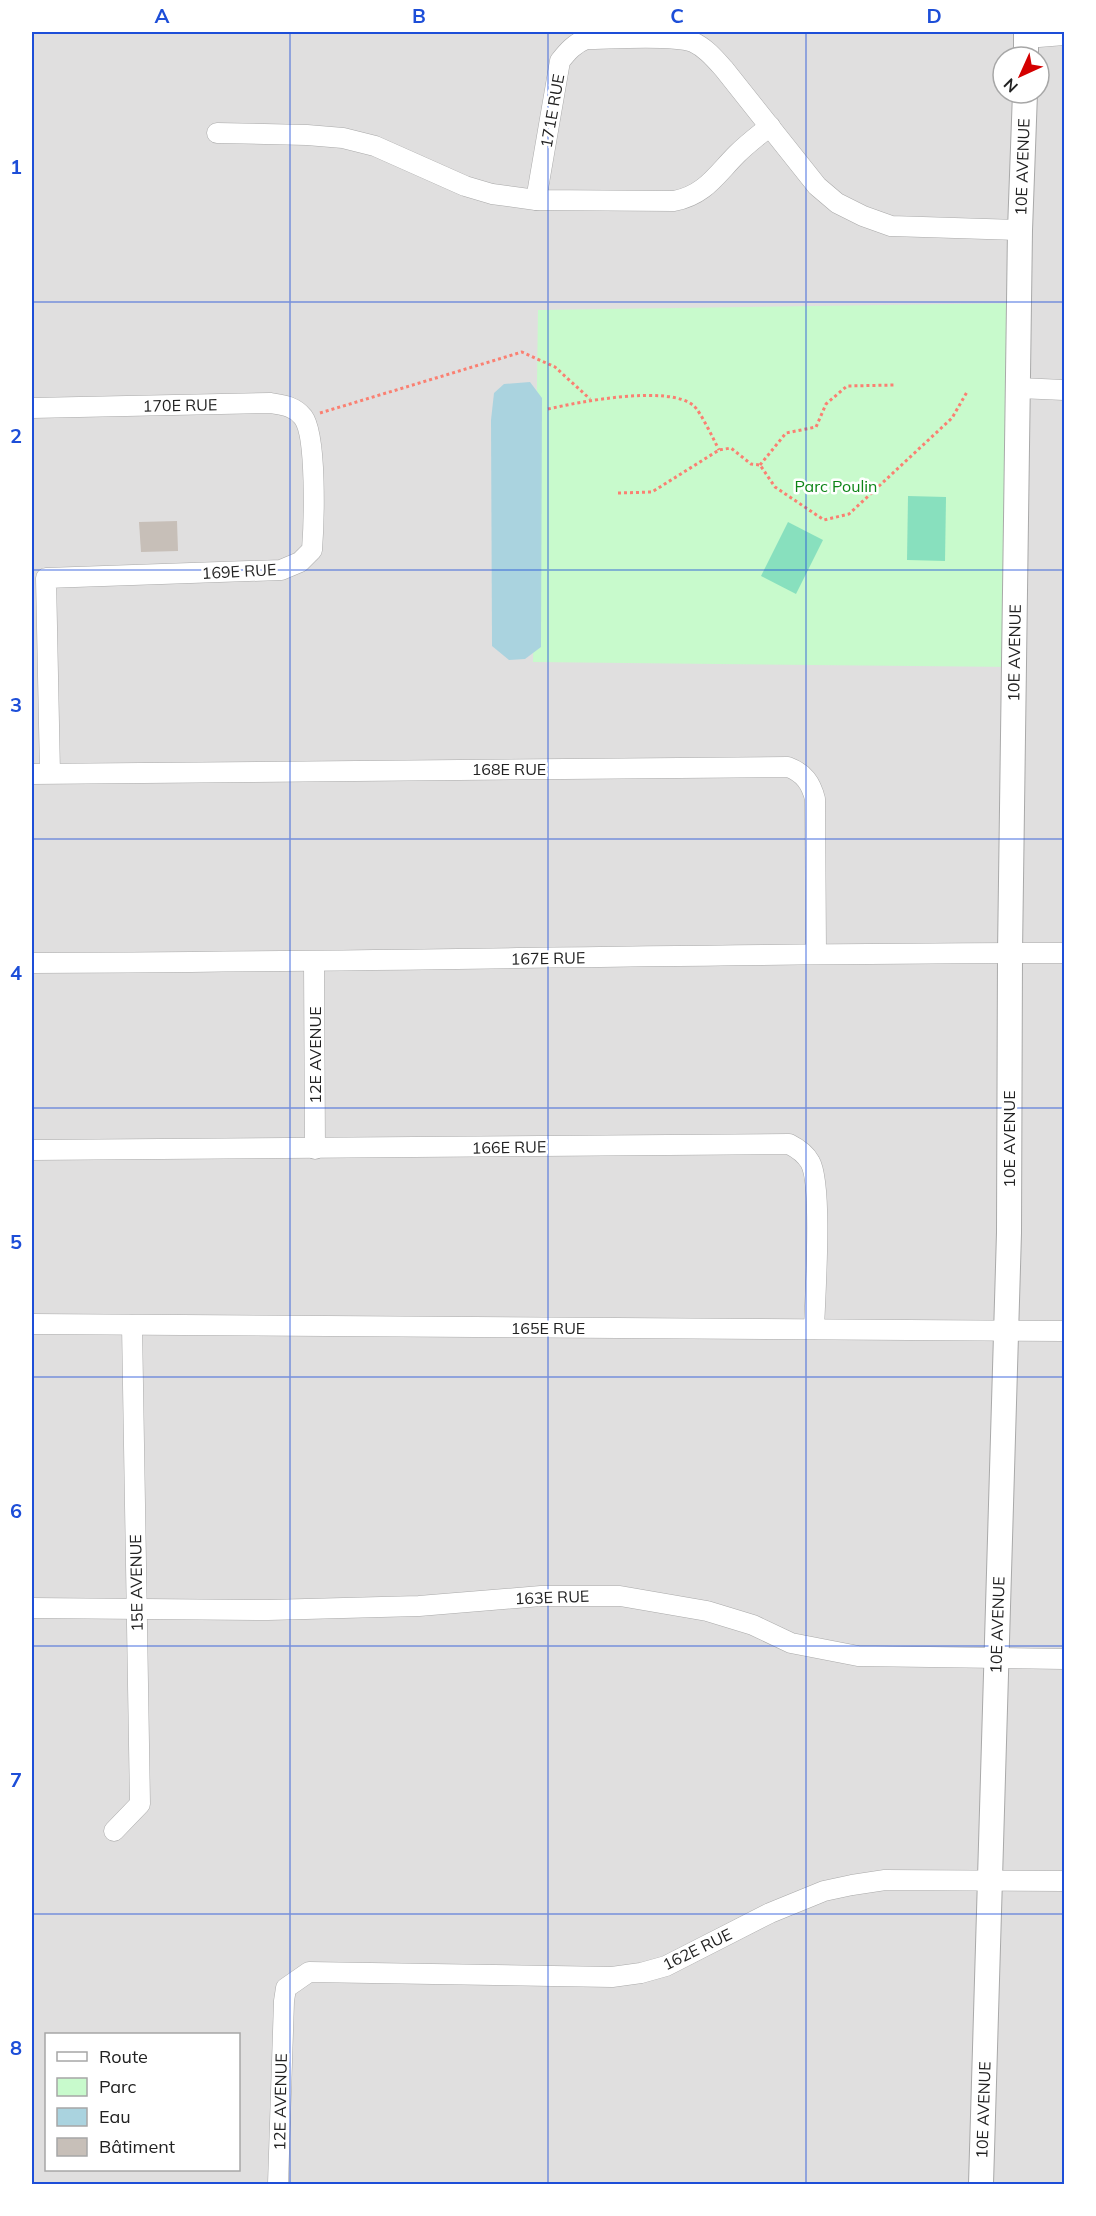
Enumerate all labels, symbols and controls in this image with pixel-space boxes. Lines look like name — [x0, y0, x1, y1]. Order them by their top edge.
text: A — [155, 3, 170, 28]
text: B — [412, 3, 426, 28]
text: C — [670, 3, 684, 28]
text: D — [926, 3, 942, 28]
north arrow — [991, 45, 1051, 105]
street label: 171E RUE — [536, 73, 568, 149]
text: N — [999, 74, 1022, 97]
street label: 10E AVENUE — [1010, 118, 1034, 216]
text: 1 — [10, 154, 22, 179]
street label: 170E RUE — [143, 394, 217, 416]
text: 2 — [10, 423, 22, 448]
park label: Parc Poulin — [795, 476, 877, 496]
street label: 169E RUE — [201, 559, 277, 583]
street label: 10E AVENUE — [1003, 604, 1025, 702]
text: 3 — [10, 692, 22, 717]
street label: 168E RUE — [472, 759, 546, 779]
street label: 167E RUE — [511, 947, 585, 969]
text: 4 — [10, 960, 22, 985]
street label: 12E AVENUE — [305, 1006, 325, 1104]
street label: 10E AVENUE — [999, 1090, 1019, 1188]
street label: 166E RUE — [472, 1136, 546, 1158]
text: 5 — [10, 1229, 22, 1254]
street label: 165E RUE — [511, 1318, 585, 1338]
text: 6 — [10, 1498, 22, 1523]
street label: 15E AVENUE — [125, 1534, 147, 1632]
street label: 10E AVENUE — [985, 1576, 1009, 1674]
street label: 163E RUE — [514, 1586, 590, 1608]
text: 7 — [10, 1767, 22, 1792]
street label: 162E RUE — [659, 1924, 735, 1974]
legend — [45, 2033, 240, 2171]
text: 8 — [10, 2035, 22, 2060]
text: Route — [99, 2045, 148, 2068]
street label: 12E AVENUE — [269, 2053, 291, 2151]
street label: 10E AVENUE — [971, 2061, 995, 2159]
text: Parc — [99, 2075, 137, 2098]
text: Eau — [99, 2105, 131, 2128]
text: Bâtiment — [99, 2135, 175, 2158]

